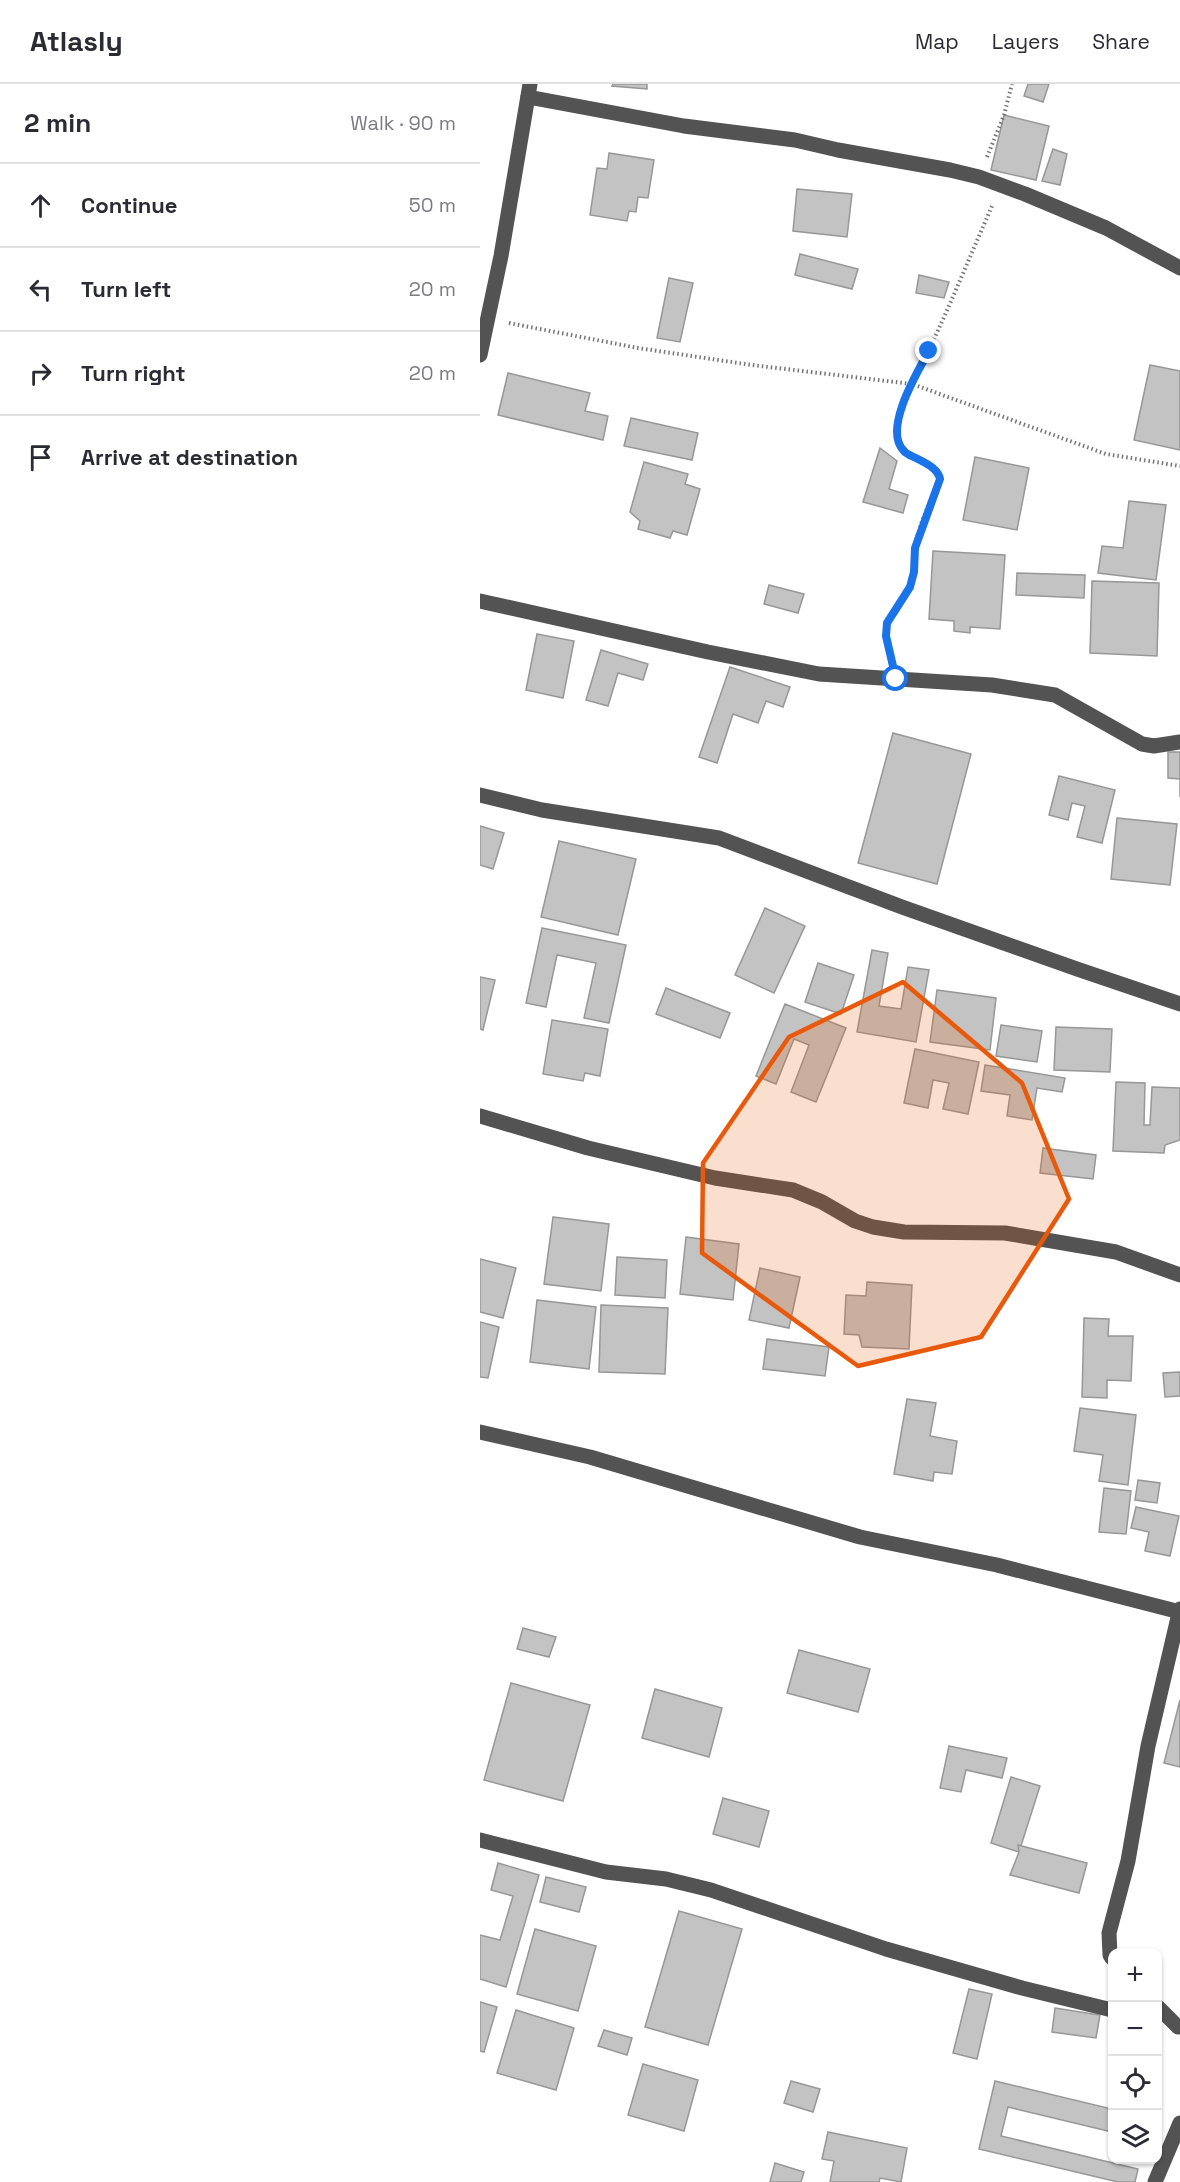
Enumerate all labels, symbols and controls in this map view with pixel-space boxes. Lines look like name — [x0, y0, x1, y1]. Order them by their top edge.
text: Atlasly — [30, 23, 123, 59]
text: Map — [915, 28, 959, 55]
text: Layers — [992, 28, 1059, 55]
text: Share — [1092, 28, 1150, 55]
text: 2 min — [24, 106, 91, 140]
text: Walk · 90 m — [350, 110, 456, 136]
icon: ahead — [24, 189, 57, 222]
text: Continue — [81, 191, 177, 219]
text: 50 m — [409, 192, 456, 218]
icon: left — [24, 273, 57, 306]
text: Turn left — [81, 275, 171, 303]
text: 20 m — [409, 276, 456, 302]
route end — [915, 337, 941, 363]
icon: right — [24, 357, 57, 390]
text: Turn right — [81, 359, 186, 387]
text: 20 m — [409, 360, 456, 386]
icon: arrive — [24, 441, 57, 474]
text: Arrive at destination — [81, 443, 298, 471]
route start — [882, 665, 908, 691]
map controls — [1108, 1948, 1162, 2164]
button: + — [1108, 1948, 1162, 2002]
button: − — [1108, 2002, 1162, 2056]
button: locate — [1108, 2056, 1162, 2110]
button: layers — [1108, 2110, 1162, 2164]

